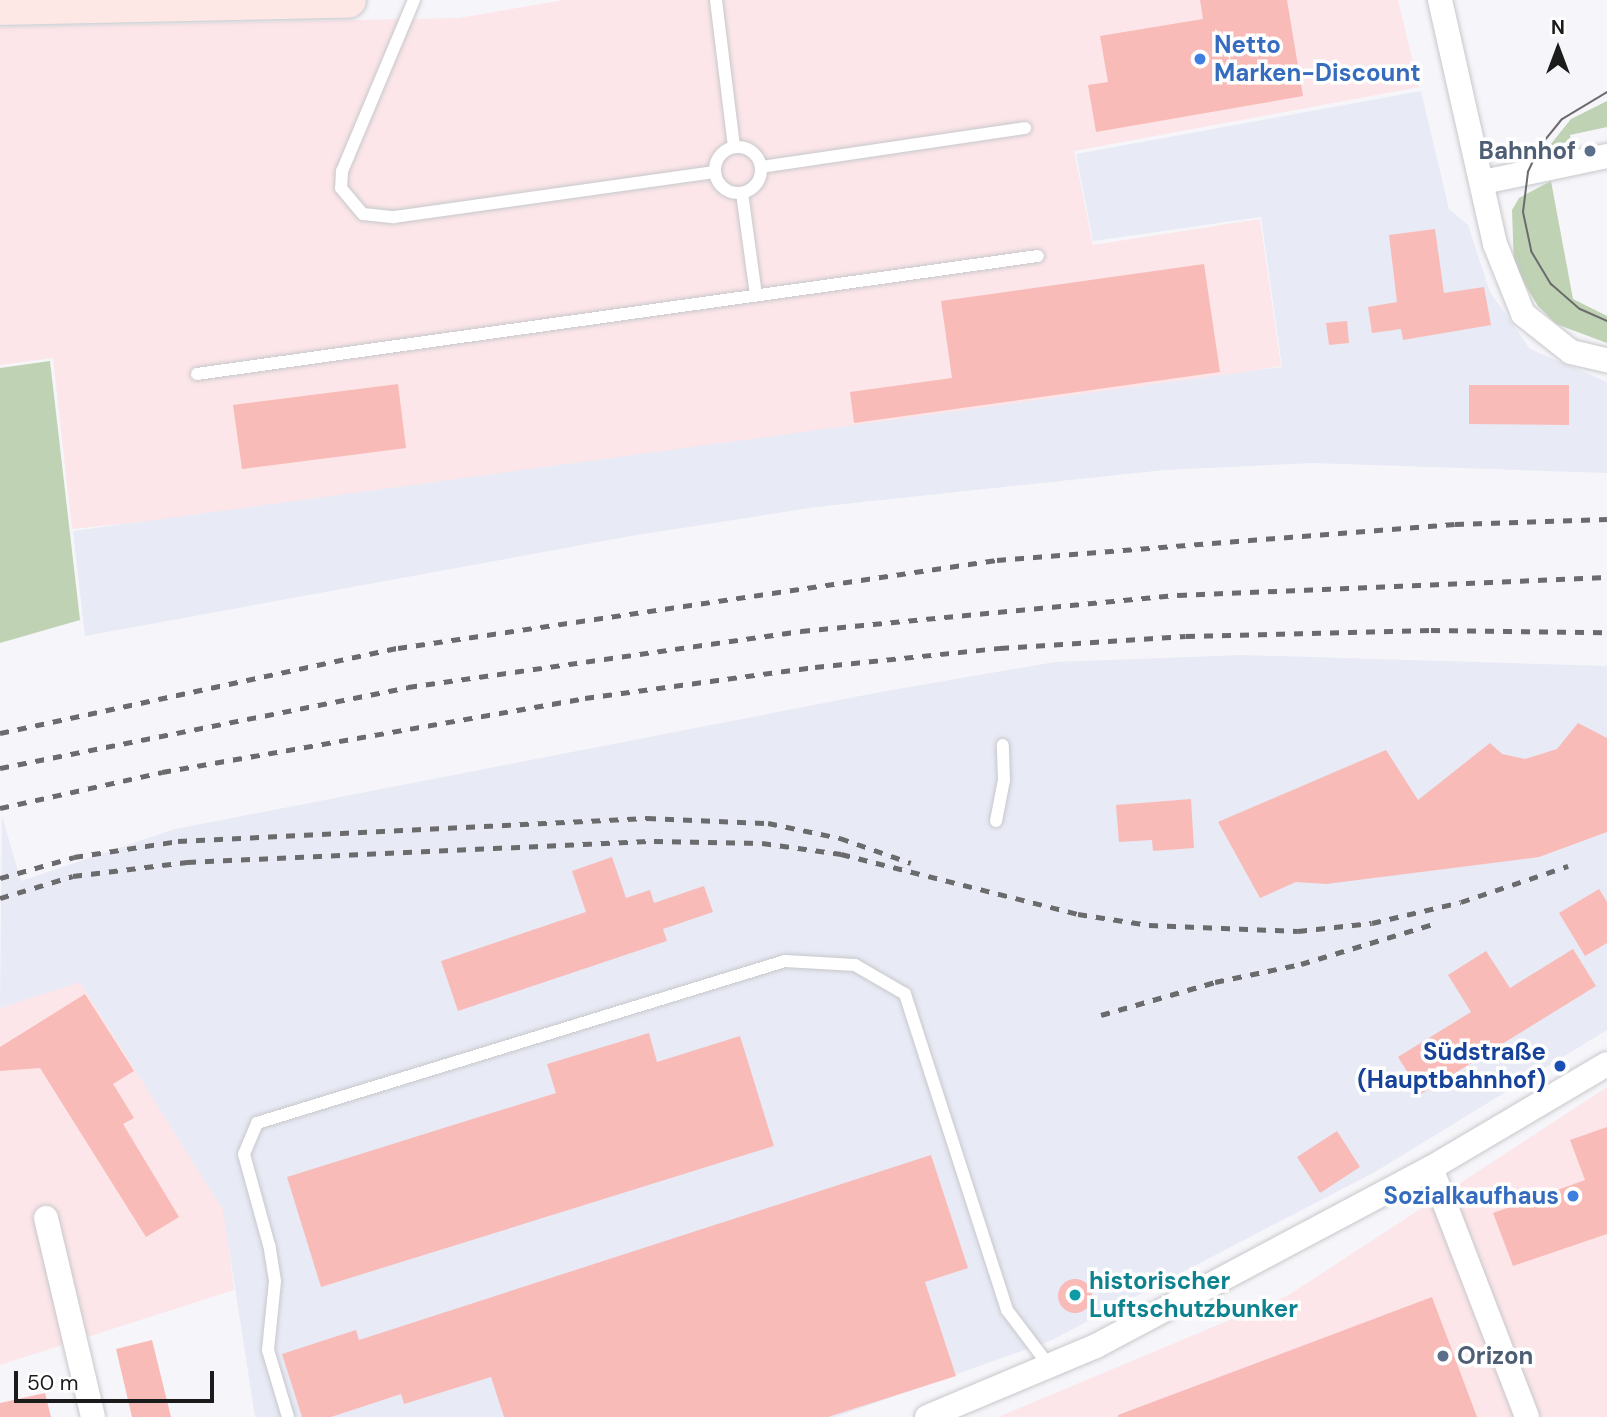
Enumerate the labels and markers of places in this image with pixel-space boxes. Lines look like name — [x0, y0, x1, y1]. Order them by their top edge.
place label: Netto Marken-Discount — [1214, 31, 1421, 87]
marker: Netto Marken-Discount — [1192, 51, 1208, 67]
place label: Bahnhof — [1479, 137, 1576, 165]
marker: Bahnhof — [1582, 143, 1598, 159]
place label: Südstraße (Hauptbahnhof) — [1357, 1038, 1546, 1094]
marker: Südstraße (Hauptbahnhof) — [1552, 1058, 1568, 1074]
place label: Sozialkaufhaus — [1383, 1182, 1559, 1210]
marker: Sozialkaufhaus — [1565, 1188, 1581, 1204]
place label: historischer Luftschutzbunker — [1089, 1267, 1298, 1323]
marker: historischer Luftschutzbunker — [1067, 1287, 1083, 1303]
place label: Orizon — [1457, 1342, 1533, 1370]
marker: Orizon — [1435, 1348, 1451, 1364]

